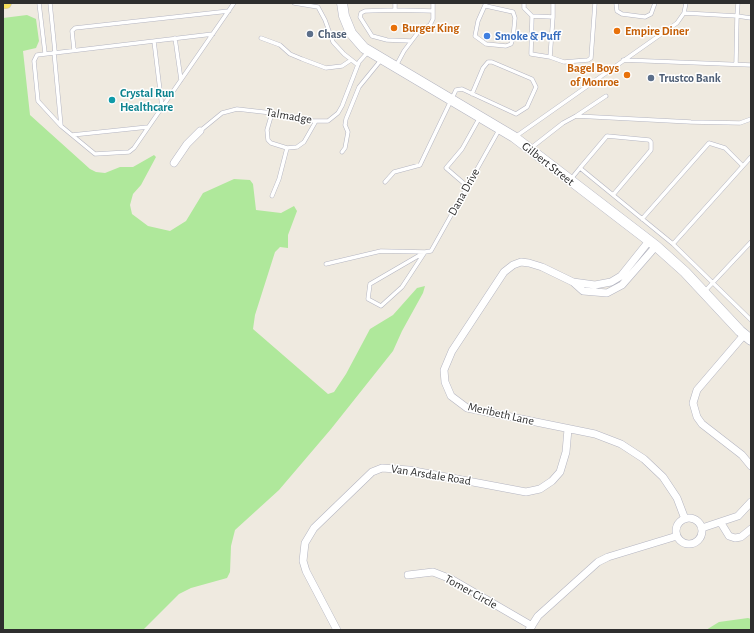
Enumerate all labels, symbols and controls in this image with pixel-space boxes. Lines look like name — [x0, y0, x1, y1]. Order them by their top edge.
place label: Burger King — [402, 21, 459, 35]
marker: Burger King — [389, 23, 399, 33]
place label: Empire Diner — [625, 24, 689, 38]
marker: Empire Diner — [612, 26, 622, 36]
place label: Chase — [318, 27, 347, 41]
marker: Chase — [305, 29, 315, 39]
place label: Smoke & Puff — [495, 29, 561, 43]
marker: Smoke & Puff — [482, 31, 492, 41]
place label: Bagel Boys of Monroe — [567, 61, 619, 89]
marker: Bagel Boys of Monroe — [622, 70, 632, 80]
place label: Trustco Bank — [659, 71, 721, 85]
marker: Trustco Bank — [646, 73, 656, 83]
place label: Crystal Run Healthcare — [120, 86, 174, 114]
marker: Crystal Run Healthcare — [107, 95, 117, 105]
street label: Talmadge — [265, 105, 313, 127]
street label: Gilbert Street — [519, 139, 577, 189]
street label: Dana Drive — [445, 166, 483, 218]
street label: Meribeth Lane — [467, 399, 535, 429]
street label: Van Arsdale Road — [390, 462, 472, 488]
street label: Tomer Circle — [442, 572, 500, 612]

